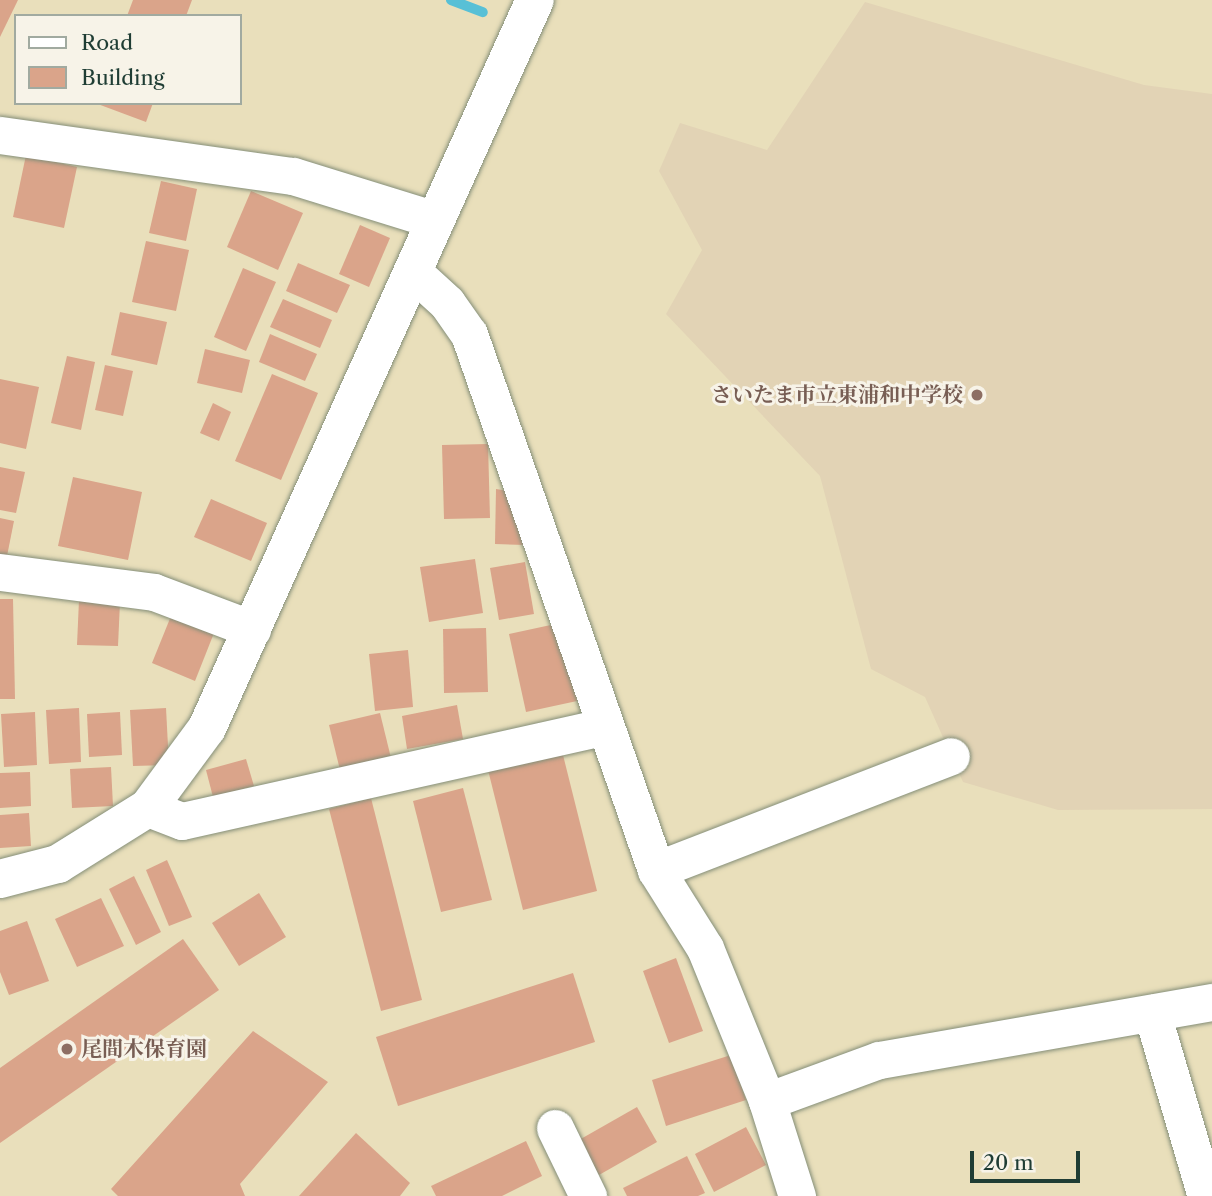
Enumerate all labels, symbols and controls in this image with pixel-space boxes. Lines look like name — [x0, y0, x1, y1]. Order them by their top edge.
legend — [14, 14, 242, 105]
text: Road — [81, 30, 133, 55]
text: Building — [81, 65, 165, 90]
place label: さいたま市立東浦和中学校 — [711, 382, 963, 408]
marker: さいたま市立東浦和中学校 — [969, 387, 985, 403]
place label: 尾間木保育園 — [81, 1036, 207, 1062]
marker: 尾間木保育園 — [59, 1041, 75, 1057]
scale bar — [974, 1136, 1084, 1180]
text: 20 m — [983, 1150, 1034, 1175]

